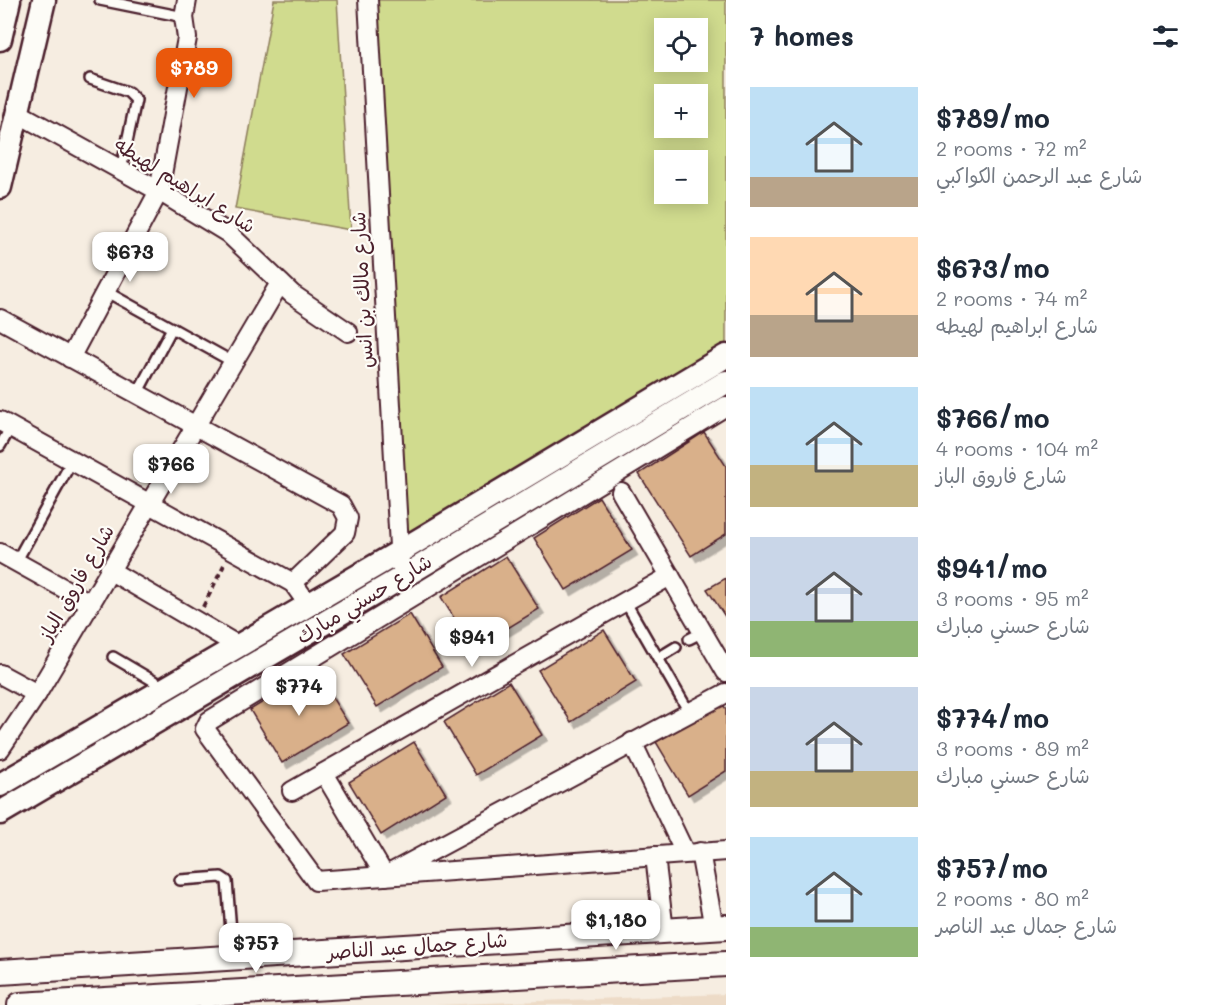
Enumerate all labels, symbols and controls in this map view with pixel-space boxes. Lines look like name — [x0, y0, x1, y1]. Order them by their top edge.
map controls — [654, 18, 708, 204]
button: locate — [654, 18, 708, 72]
text: 7 homes — [750, 19, 854, 53]
icon: filters — [1149, 20, 1182, 53]
pin: $789 — [158, 48, 230, 99]
text: $789 — [170, 54, 218, 80]
button: + — [654, 84, 708, 138]
text: $789/mo — [936, 101, 1050, 135]
icon: home — [798, 111, 870, 183]
street label: شارع ابراهيم لهيطه — [108, 130, 261, 241]
text: 2 rooms · 72 m² — [936, 135, 1087, 161]
button: − — [654, 150, 708, 204]
text: شارع عبد الرحمن الكواكبي — [936, 162, 1143, 188]
street label: شارع مالك بن انس — [344, 211, 380, 369]
pin: $673 — [94, 232, 166, 283]
text: $673 — [106, 238, 154, 264]
text: $673/mo — [936, 251, 1050, 285]
icon: home — [798, 261, 870, 333]
text: 2 rooms · 74 m² — [936, 285, 1087, 311]
text: شارع ابراهيم لهيطه — [936, 312, 1098, 338]
text: $766/mo — [936, 401, 1050, 435]
icon: home — [798, 411, 870, 483]
text: 4 rooms · 104 m² — [936, 435, 1098, 461]
pin: $766 — [135, 444, 207, 495]
text: $766 — [147, 450, 195, 476]
text: شارع فاروق الباز — [936, 462, 1067, 488]
street label: شارع فاروق الباز — [30, 519, 121, 648]
street label: شارع حسني مبارك — [291, 547, 439, 654]
text: $941/mo — [936, 551, 1047, 585]
icon: home — [798, 561, 870, 633]
text: 3 rooms · 95 m² — [936, 585, 1088, 611]
text: شارع حسني مبارك — [936, 612, 1090, 638]
pin: $941 — [436, 617, 508, 668]
text: $941 — [449, 623, 495, 649]
pin: $774 — [263, 666, 335, 717]
text: $774 — [275, 672, 323, 698]
text: $774/mo — [936, 701, 1049, 735]
icon: home — [798, 711, 870, 783]
text: 3 rooms · 89 m² — [936, 735, 1089, 761]
text: شارع حسني مبارك — [936, 762, 1090, 788]
text: $757/mo — [936, 851, 1048, 885]
icon: home — [798, 861, 870, 933]
text: 2 rooms · 80 m² — [936, 885, 1089, 911]
pin: $1,180 — [567, 900, 665, 951]
text: $1,180 — [585, 906, 647, 932]
text: شارع جمال عبد الناصر — [936, 912, 1117, 938]
pin: $757 — [220, 923, 292, 974]
street label: شارع جمال عبد الناصر — [324, 926, 508, 966]
text: $757 — [233, 929, 279, 955]

